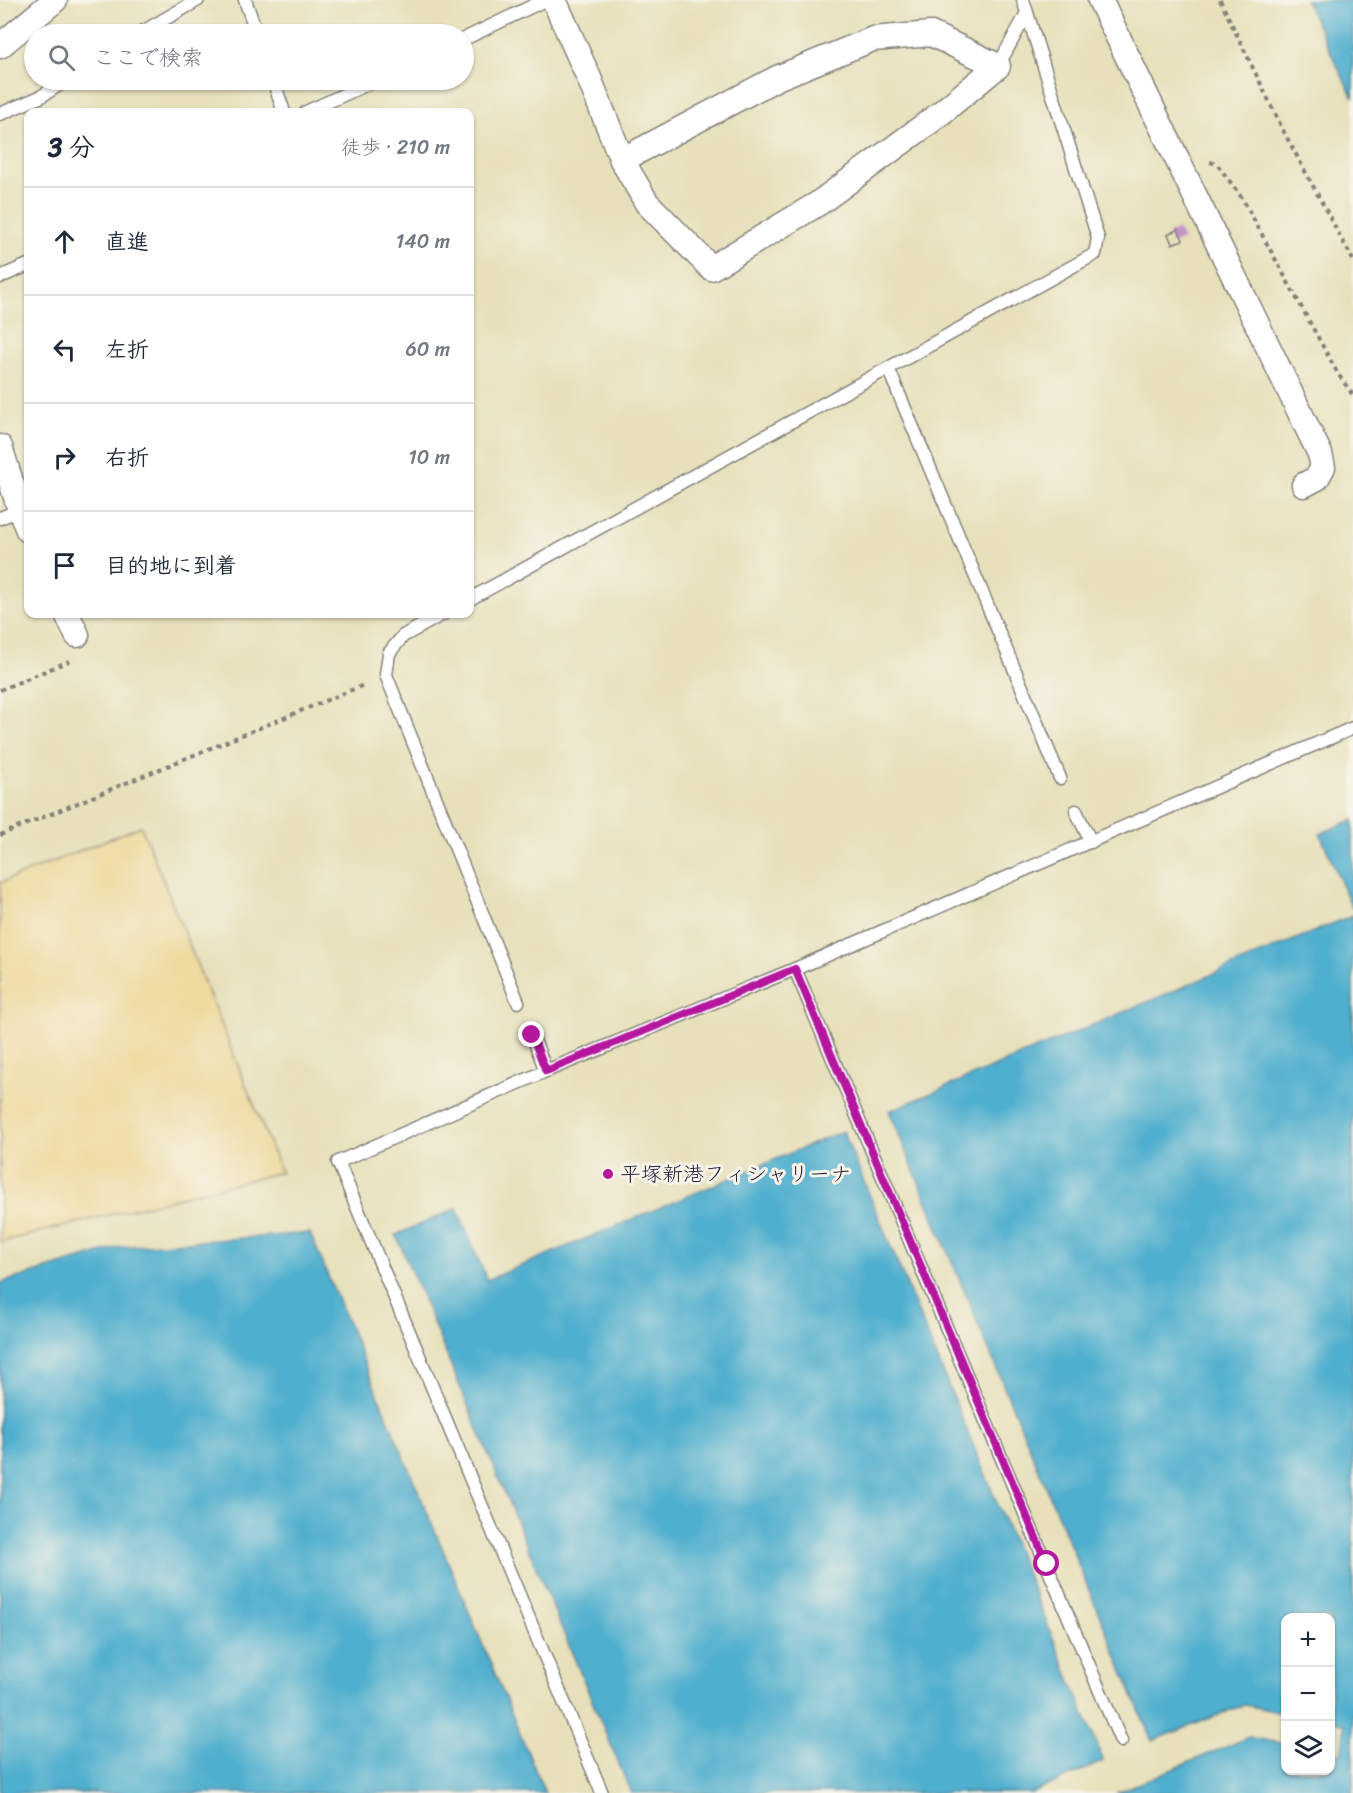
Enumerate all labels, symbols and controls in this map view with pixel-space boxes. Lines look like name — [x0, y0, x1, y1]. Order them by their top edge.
search box — [24, 24, 474, 90]
text: ここで検索 — [93, 38, 203, 77]
icon: search — [45, 41, 78, 74]
text: 3 分 — [48, 124, 95, 170]
text: 徒歩 · 210 m — [341, 130, 450, 165]
text: 直進 — [105, 222, 149, 261]
text: 140 m — [396, 224, 450, 259]
icon: ahead — [48, 225, 81, 258]
text: 左折 — [105, 330, 149, 369]
text: 60 m — [405, 332, 450, 367]
icon: left — [48, 333, 81, 366]
text: 右折 — [105, 438, 149, 477]
text: 10 m — [408, 440, 450, 475]
icon: right — [48, 441, 81, 474]
text: 目的地に到着 — [105, 546, 237, 585]
icon: arrive — [48, 549, 81, 582]
route end — [518, 1021, 544, 1047]
place label: 平塚新港フィシャリーナ — [620, 1155, 851, 1193]
marker: 平塚新港フィシャリーナ — [601, 1167, 615, 1181]
route start — [1033, 1550, 1059, 1576]
map controls — [1281, 1613, 1335, 1775]
button: + — [1281, 1613, 1335, 1667]
button: − — [1281, 1667, 1335, 1721]
button: layers — [1281, 1721, 1335, 1775]

